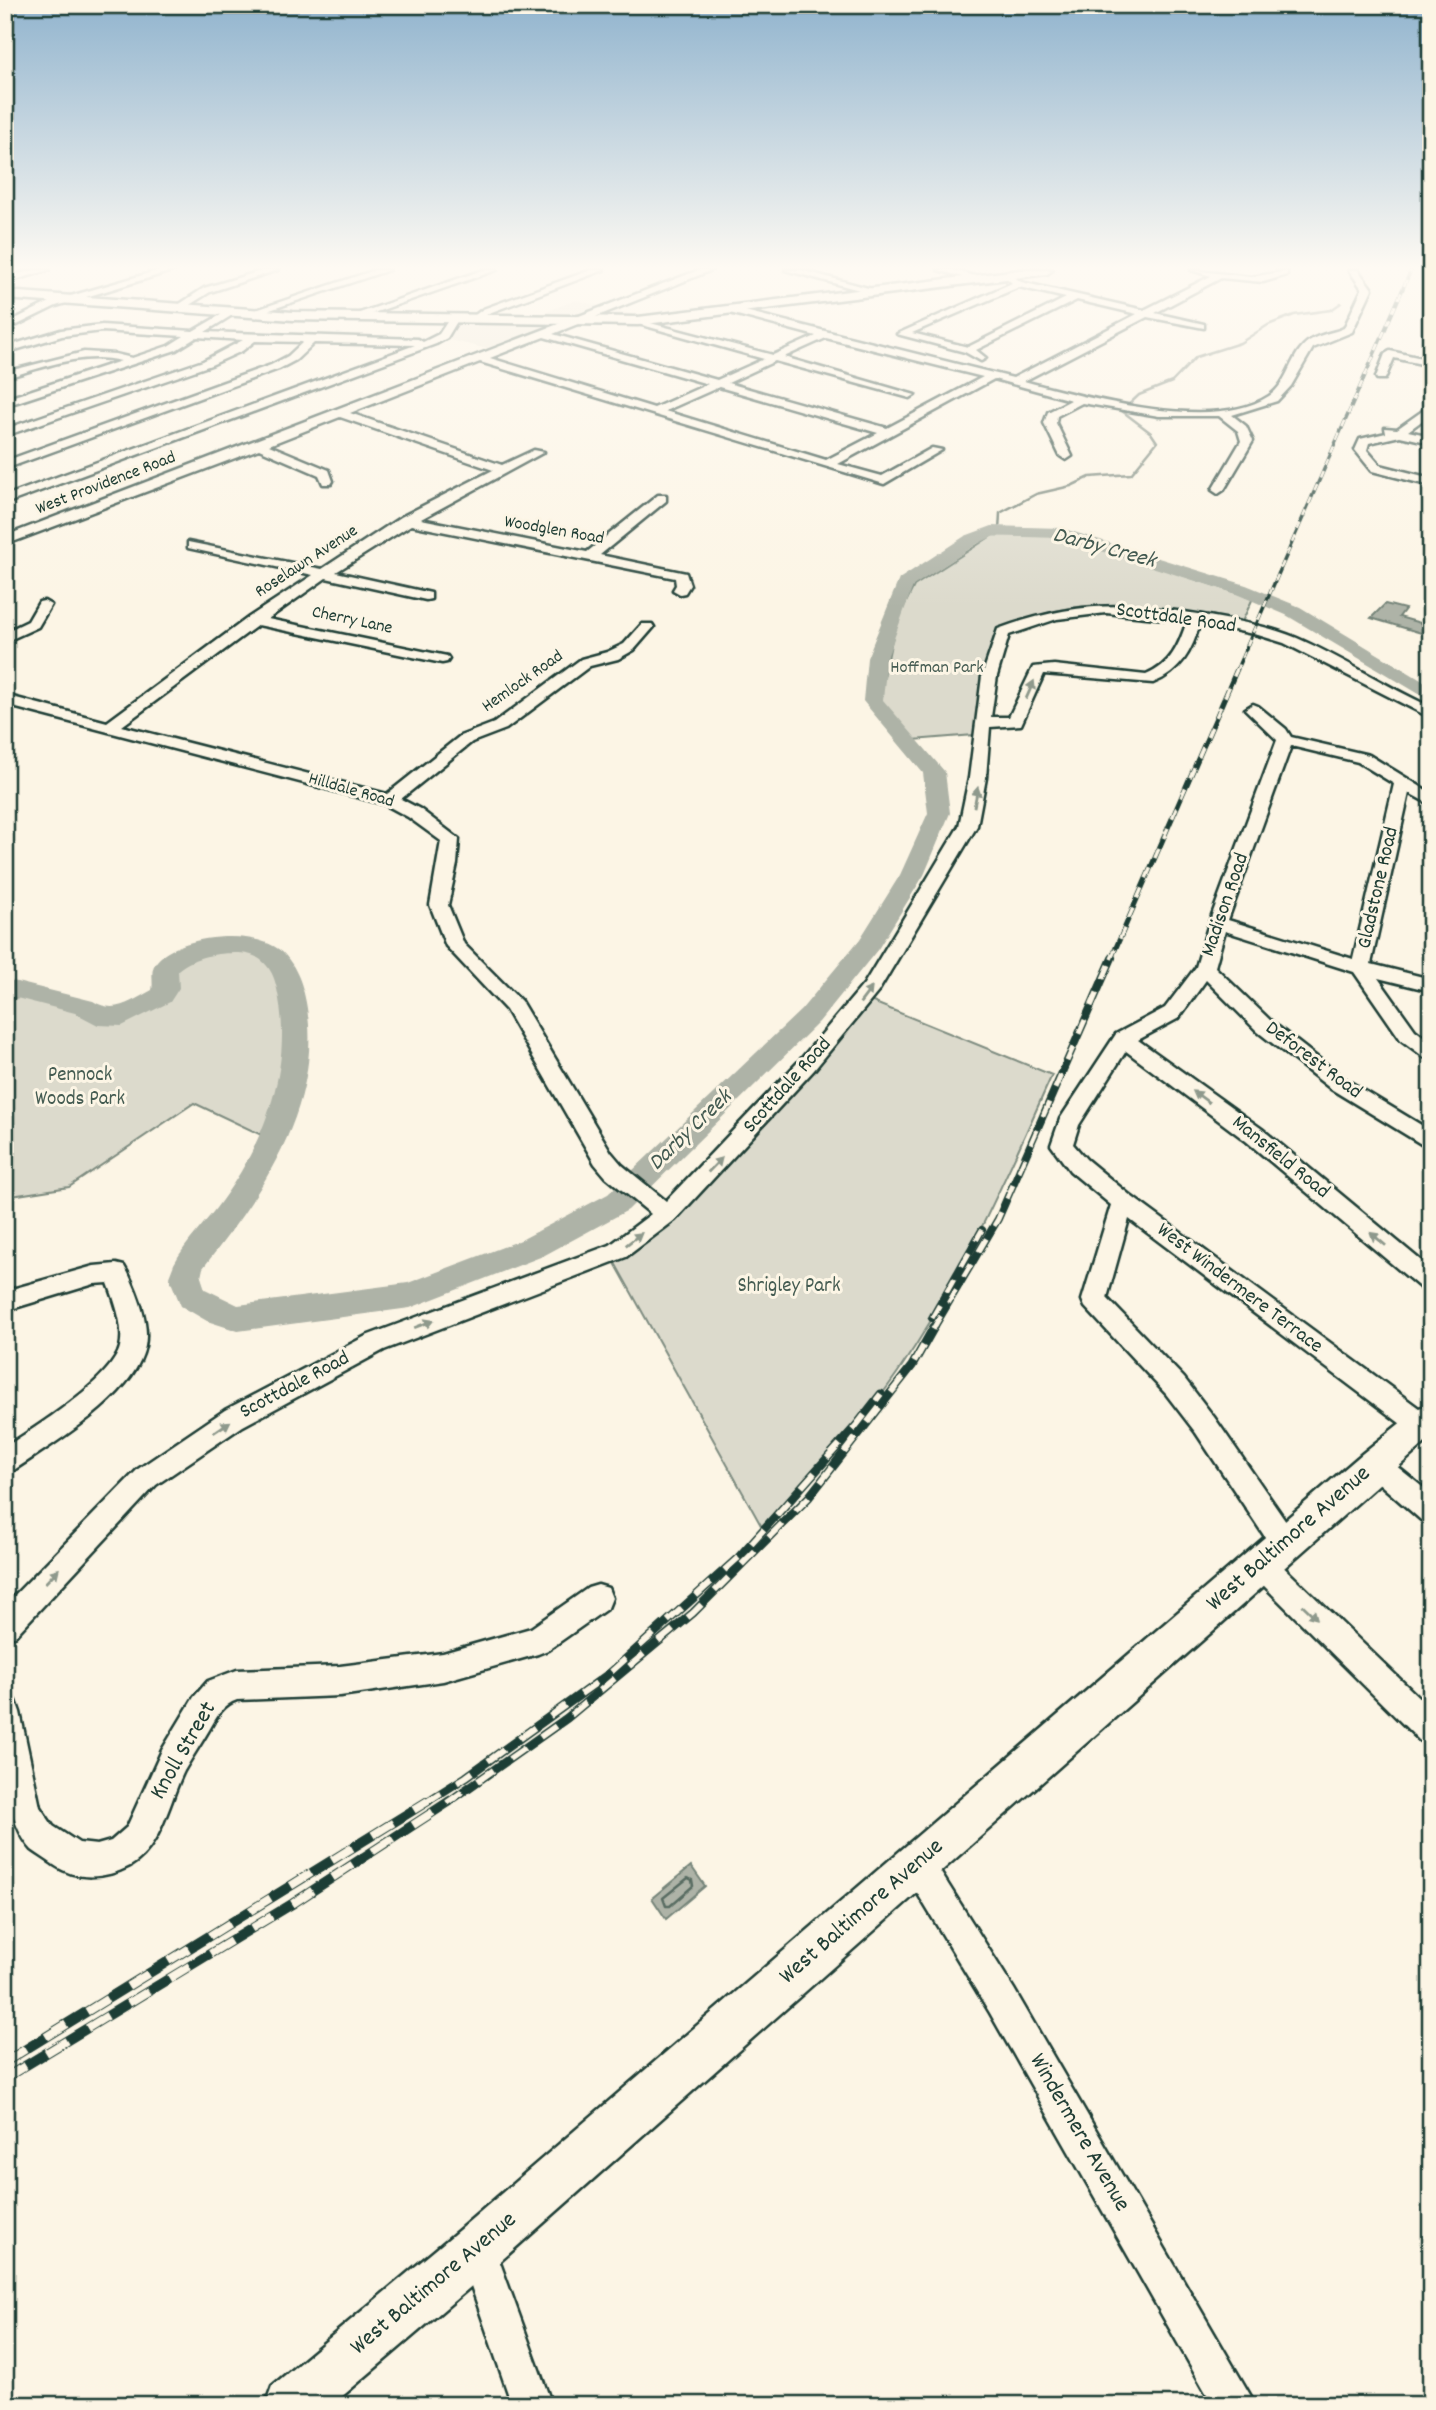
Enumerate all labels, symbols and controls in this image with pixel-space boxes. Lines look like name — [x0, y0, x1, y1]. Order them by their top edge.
street label: West Providence Road — [32, 446, 180, 522]
street label: Woodglen Road — [502, 510, 606, 552]
street label: Roselawn Avenue — [251, 519, 363, 605]
water label: Darby Creek — [1049, 519, 1162, 579]
street label: Scottdale Road — [1114, 596, 1238, 642]
street label: Cherry Lane — [309, 600, 395, 642]
street label: Hemlock Road — [477, 645, 569, 719]
park label: Hoffman Park — [890, 656, 984, 681]
one-way arrow — [1025, 679, 1036, 700]
street label: Hilldale Road — [305, 767, 397, 815]
one-way arrow — [970, 786, 981, 808]
street label: Gladstone Road — [1350, 824, 1408, 952]
street label: Madison Road — [1194, 849, 1258, 961]
one-way arrow — [858, 986, 872, 1004]
street label: Deforest Road — [1258, 1015, 1368, 1107]
street label: Scottdale Road — [737, 1031, 839, 1141]
park label: Pennock Woods Park — [35, 1061, 125, 1115]
water label: Darby Creek — [642, 1081, 742, 1179]
one-way arrow — [1193, 1089, 1211, 1104]
street label: Mansfield Road — [1224, 1109, 1336, 1207]
one-way arrow — [706, 1156, 723, 1173]
street label: West Windermere Terrace — [1150, 1216, 1328, 1362]
one-way arrow — [625, 1231, 643, 1246]
one-way arrow — [1370, 1232, 1388, 1247]
park label: Shrigley Park — [737, 1272, 841, 1302]
one-way arrow — [414, 1318, 435, 1329]
street label: Scottdale Road — [235, 1344, 355, 1428]
one-way arrow — [213, 1420, 231, 1434]
street label: West Baltimore Avenue — [1199, 1458, 1379, 1620]
one-way arrow — [44, 1568, 61, 1585]
one-way arrow — [1301, 1603, 1318, 1619]
street label: Knoll Street — [142, 1696, 226, 1806]
street label: West Baltimore Avenue — [772, 1831, 952, 1993]
street label: Windermere Avenue — [1020, 2048, 1138, 2218]
street label: West Baltimore Avenue — [343, 2204, 525, 2364]

